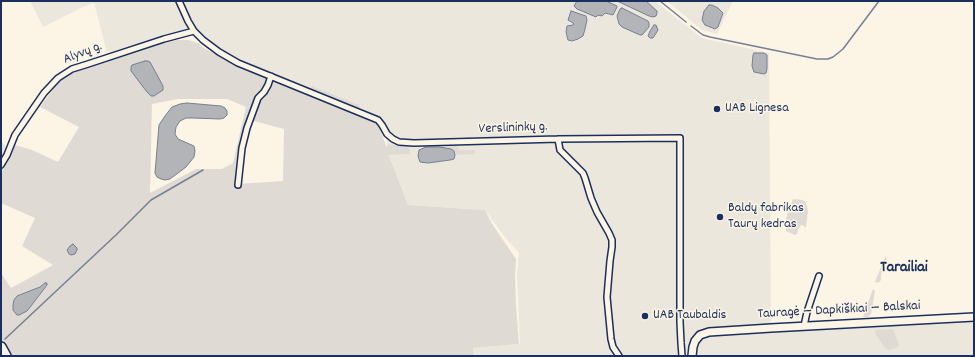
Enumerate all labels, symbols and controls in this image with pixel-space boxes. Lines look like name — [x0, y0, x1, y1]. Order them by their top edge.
street label: Alyvų g. — [61, 39, 105, 69]
place label: UAB Lignesa — [725, 101, 789, 117]
marker: UAB Lignesa — [712, 104, 722, 114]
street label: Verslininkų g. — [478, 119, 548, 139]
place label: Baldų fabrikas Taurų kedras — [728, 201, 804, 234]
marker: Baldų fabrikas Taurų kedras — [715, 212, 725, 222]
district label: Tarailiai — [880, 259, 928, 279]
street label: Tauragė — Dapkiškiai — Balskai — [757, 298, 921, 324]
place label: UAB Taubaldis — [653, 308, 726, 324]
marker: UAB Taubaldis — [640, 311, 650, 321]

